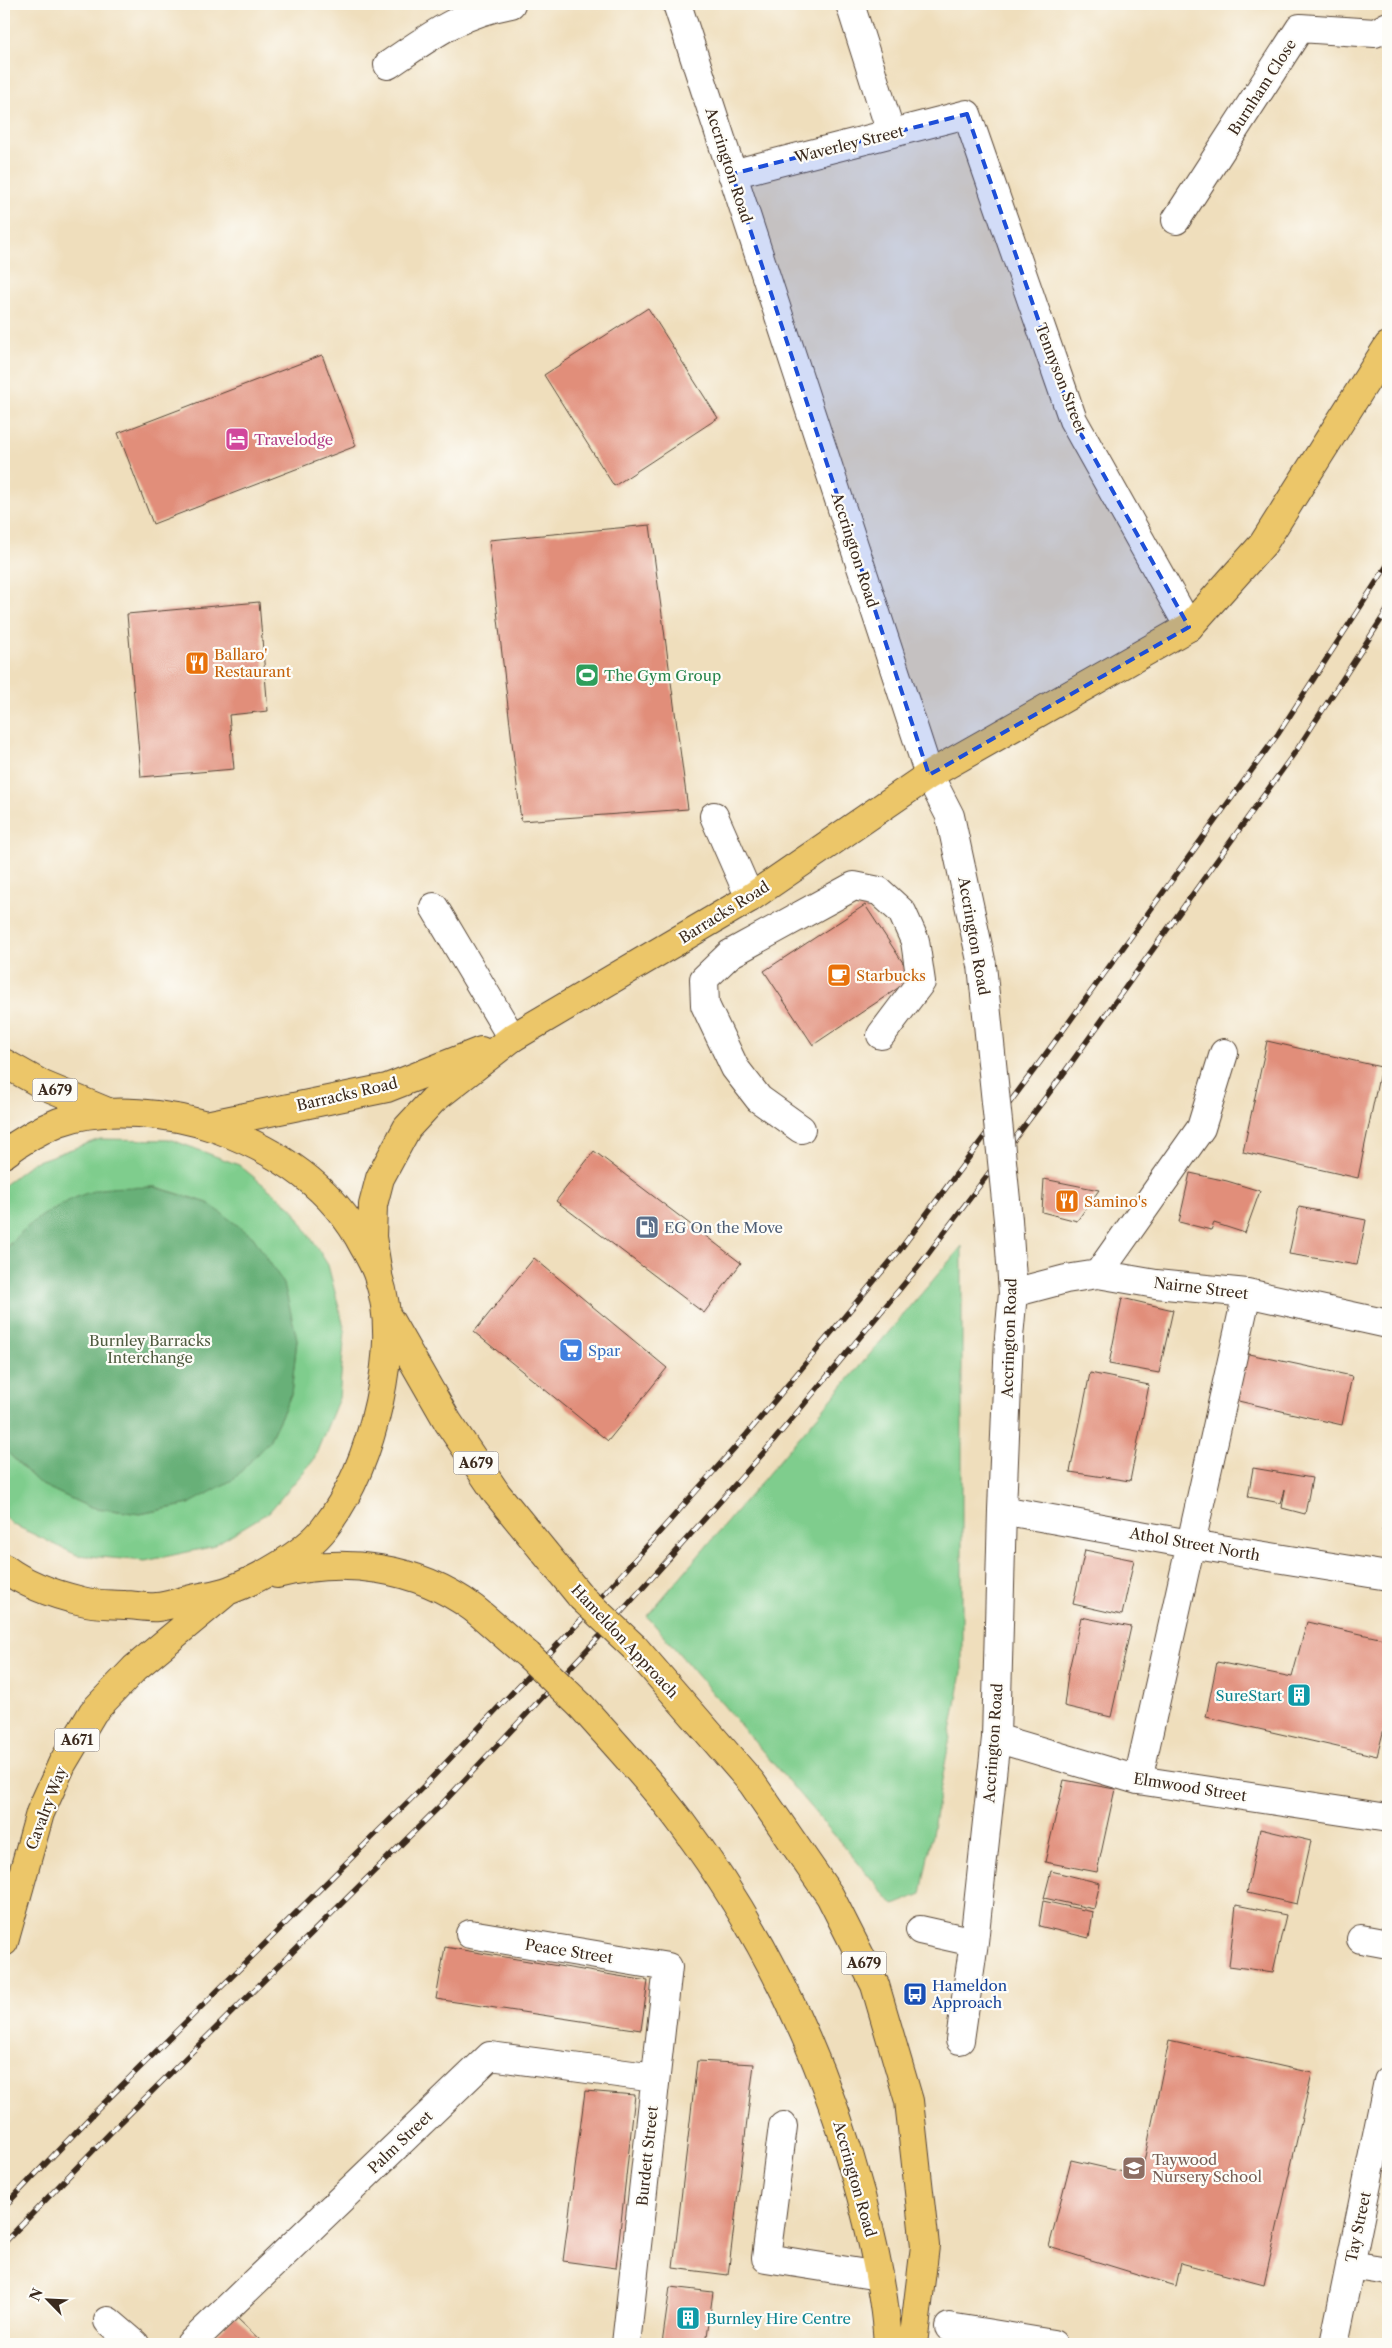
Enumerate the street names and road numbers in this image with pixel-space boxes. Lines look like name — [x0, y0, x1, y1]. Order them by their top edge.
street label: Burnham Close — [1224, 35, 1300, 139]
street label: Accrington Road — [701, 104, 757, 225]
street label: Waverley Street — [791, 121, 906, 167]
street label: Tennyson Street — [1031, 320, 1091, 436]
street label: Accrington Road — [827, 489, 883, 610]
street label: Accrington Road — [954, 874, 994, 997]
street label: Barracks Road — [675, 877, 773, 947]
street label: Barracks Road — [295, 1073, 399, 1115]
road number: A679 — [32, 1078, 78, 1102]
street label: Nairne Street — [1153, 1273, 1250, 1303]
street label: Accrington Road — [997, 1278, 1021, 1399]
road number: A679 — [454, 1452, 498, 1475]
street label: Athol Street North — [1127, 1523, 1262, 1565]
street label: Hameldon Approach — [567, 1580, 683, 1702]
street label: Accrington Road — [979, 1683, 1007, 1804]
road number: A671 — [54, 1728, 100, 1752]
street label: Cavalry Way — [21, 1763, 71, 1852]
street label: Elmwood Street — [1132, 1769, 1249, 1805]
street label: Peace Street — [524, 1935, 615, 1967]
road number: A679 — [842, 1952, 886, 1975]
street label: Burdett Street — [632, 2104, 662, 2207]
street label: Palm Street — [364, 2106, 437, 2177]
street label: Accrington Road — [829, 2118, 881, 2239]
street label: Tay Street — [1341, 2189, 1375, 2264]

